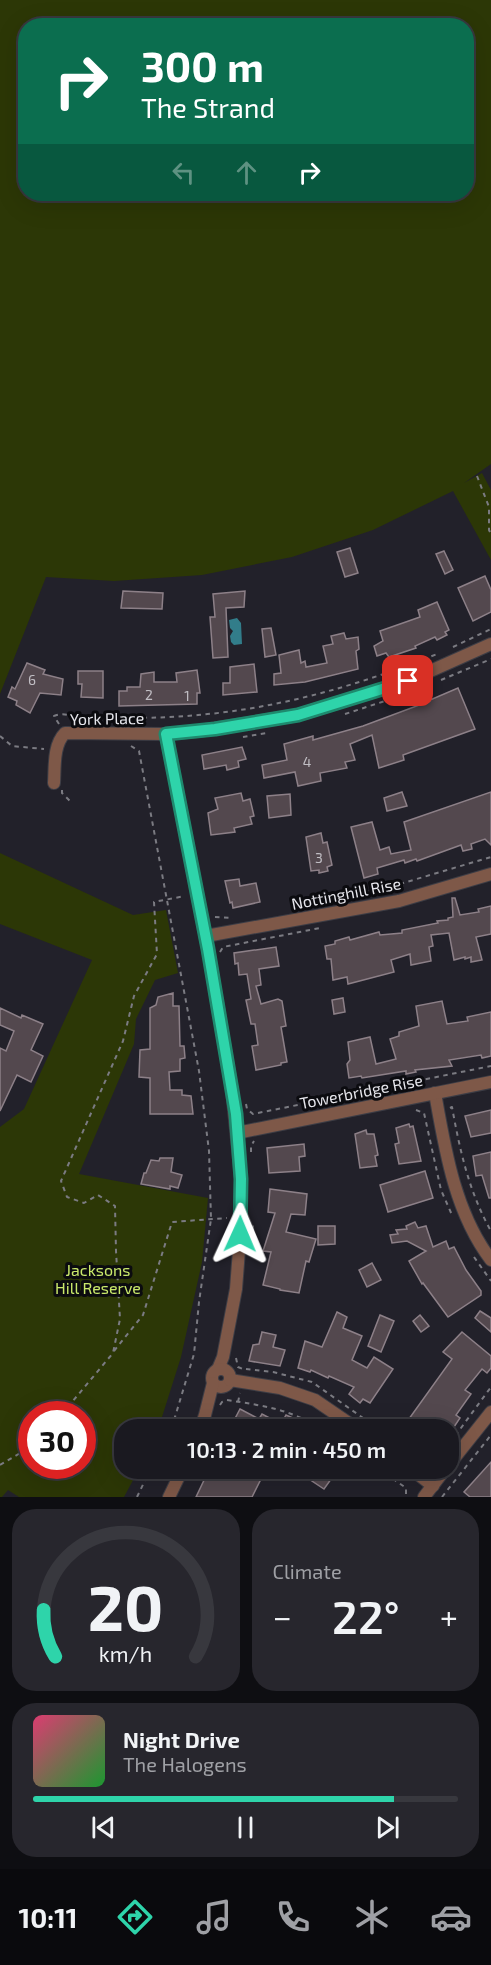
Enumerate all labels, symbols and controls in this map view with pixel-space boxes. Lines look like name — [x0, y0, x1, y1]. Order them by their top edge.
text: 300 m — [141, 40, 264, 90]
icon: right — [42, 42, 120, 120]
text: The Strand — [141, 91, 275, 123]
icon: left — [167, 156, 200, 189]
icon: ahead — [230, 156, 263, 189]
icon: right — [293, 156, 326, 189]
pin — [382, 655, 433, 706]
icon: arrive — [391, 664, 424, 697]
house number: 6 — [28, 671, 36, 688]
house number: 2 — [145, 686, 153, 703]
house number: 1 — [184, 687, 190, 704]
street label: York Place — [70, 708, 144, 728]
house number: 4 — [303, 753, 311, 770]
house number: 3 — [315, 849, 323, 866]
street label: Nottinghill Rise — [290, 873, 402, 913]
street label: Towerbridge Rise — [298, 1070, 424, 1112]
position arrow — [208, 1202, 272, 1266]
park label: Jacksons Hill Reserve — [55, 1260, 141, 1297]
speed limit sign: 30 — [18, 1401, 96, 1479]
text: 10:13 · 2 min · 450 m — [187, 1436, 386, 1462]
text: Climate — [273, 1559, 342, 1583]
text: 20 — [88, 1569, 164, 1644]
text: 22° — [332, 1589, 400, 1643]
text: − — [273, 1596, 292, 1636]
text: + — [440, 1596, 458, 1636]
text: km/h — [99, 1641, 152, 1666]
text: Night Drive — [123, 1726, 240, 1752]
text: The Halogens — [123, 1752, 247, 1776]
icon: previous — [87, 1811, 120, 1844]
icon: pause — [229, 1811, 262, 1844]
icon: next — [371, 1811, 404, 1844]
icon: directions — [114, 1896, 156, 1938]
icon: music — [193, 1896, 235, 1938]
icon: phone — [272, 1896, 314, 1938]
icon: climate — [351, 1896, 393, 1938]
icon: car — [430, 1896, 472, 1938]
text: 10:11 — [19, 1901, 77, 1933]

